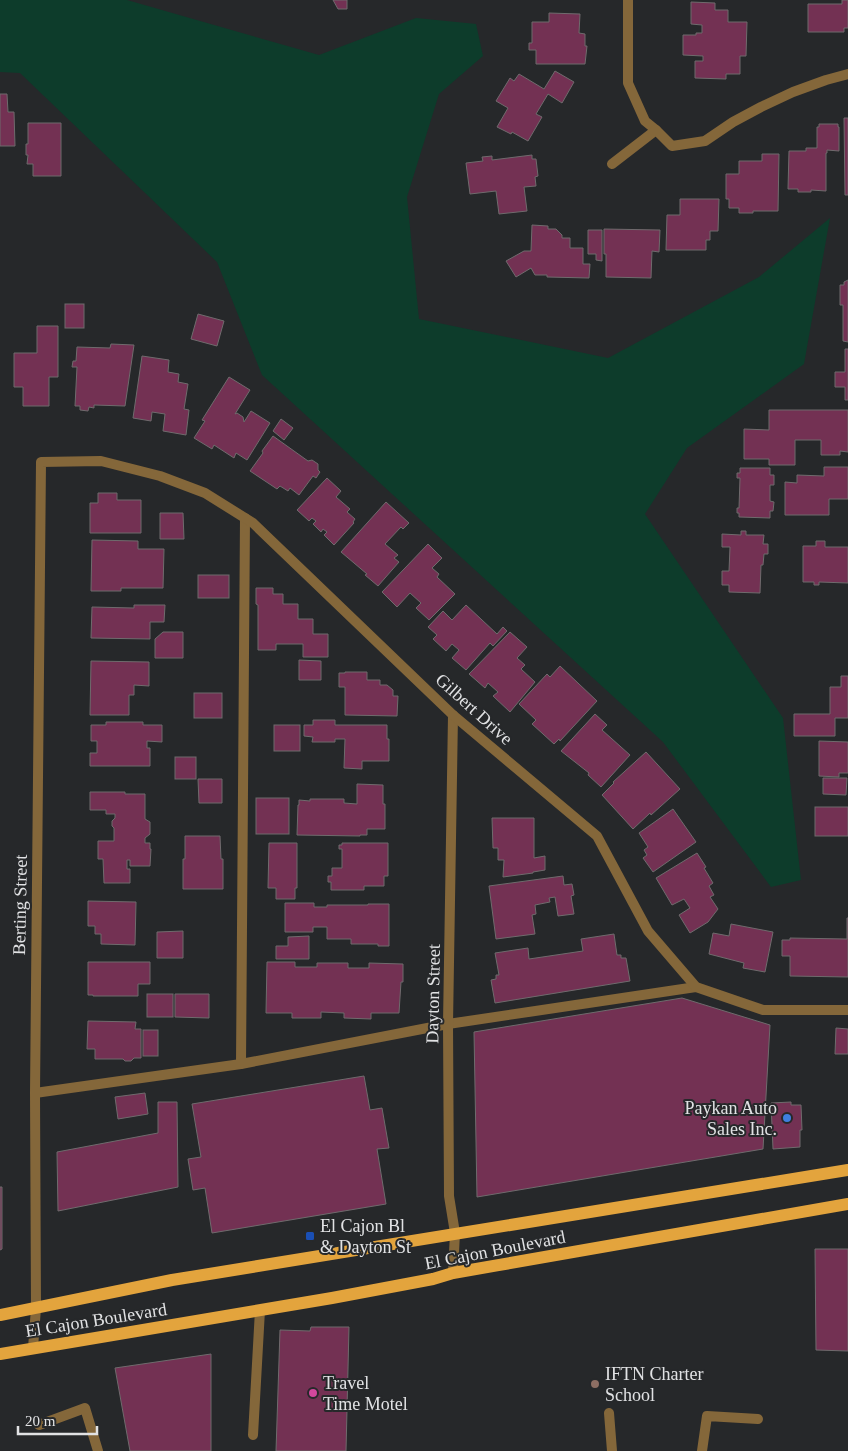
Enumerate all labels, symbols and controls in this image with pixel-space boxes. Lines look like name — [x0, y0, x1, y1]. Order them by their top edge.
street label: Gilbert Drive — [431, 669, 517, 749]
street label: Berting Street — [9, 855, 31, 955]
street label: Dayton Street — [422, 944, 444, 1044]
place label: Paykan Auto Sales Inc. — [685, 1098, 777, 1139]
marker: Paykan Auto Sales Inc. — [781, 1112, 793, 1124]
place label: El Cajon Bl & Dayton St — [320, 1216, 411, 1257]
street label: El Cajon Boulevard — [423, 1227, 567, 1273]
marker: El Cajon Bl & Dayton St — [304, 1230, 316, 1242]
street label: El Cajon Boulevard — [24, 1299, 168, 1341]
place label: IFTN Charter School — [605, 1364, 703, 1405]
place label: Travel Time Motel — [323, 1373, 408, 1414]
marker: IFTN Charter School — [589, 1378, 601, 1390]
marker: Travel Time Motel — [307, 1387, 319, 1399]
scale bar — [18, 1404, 96, 1436]
text: 20 m — [25, 1413, 56, 1429]

